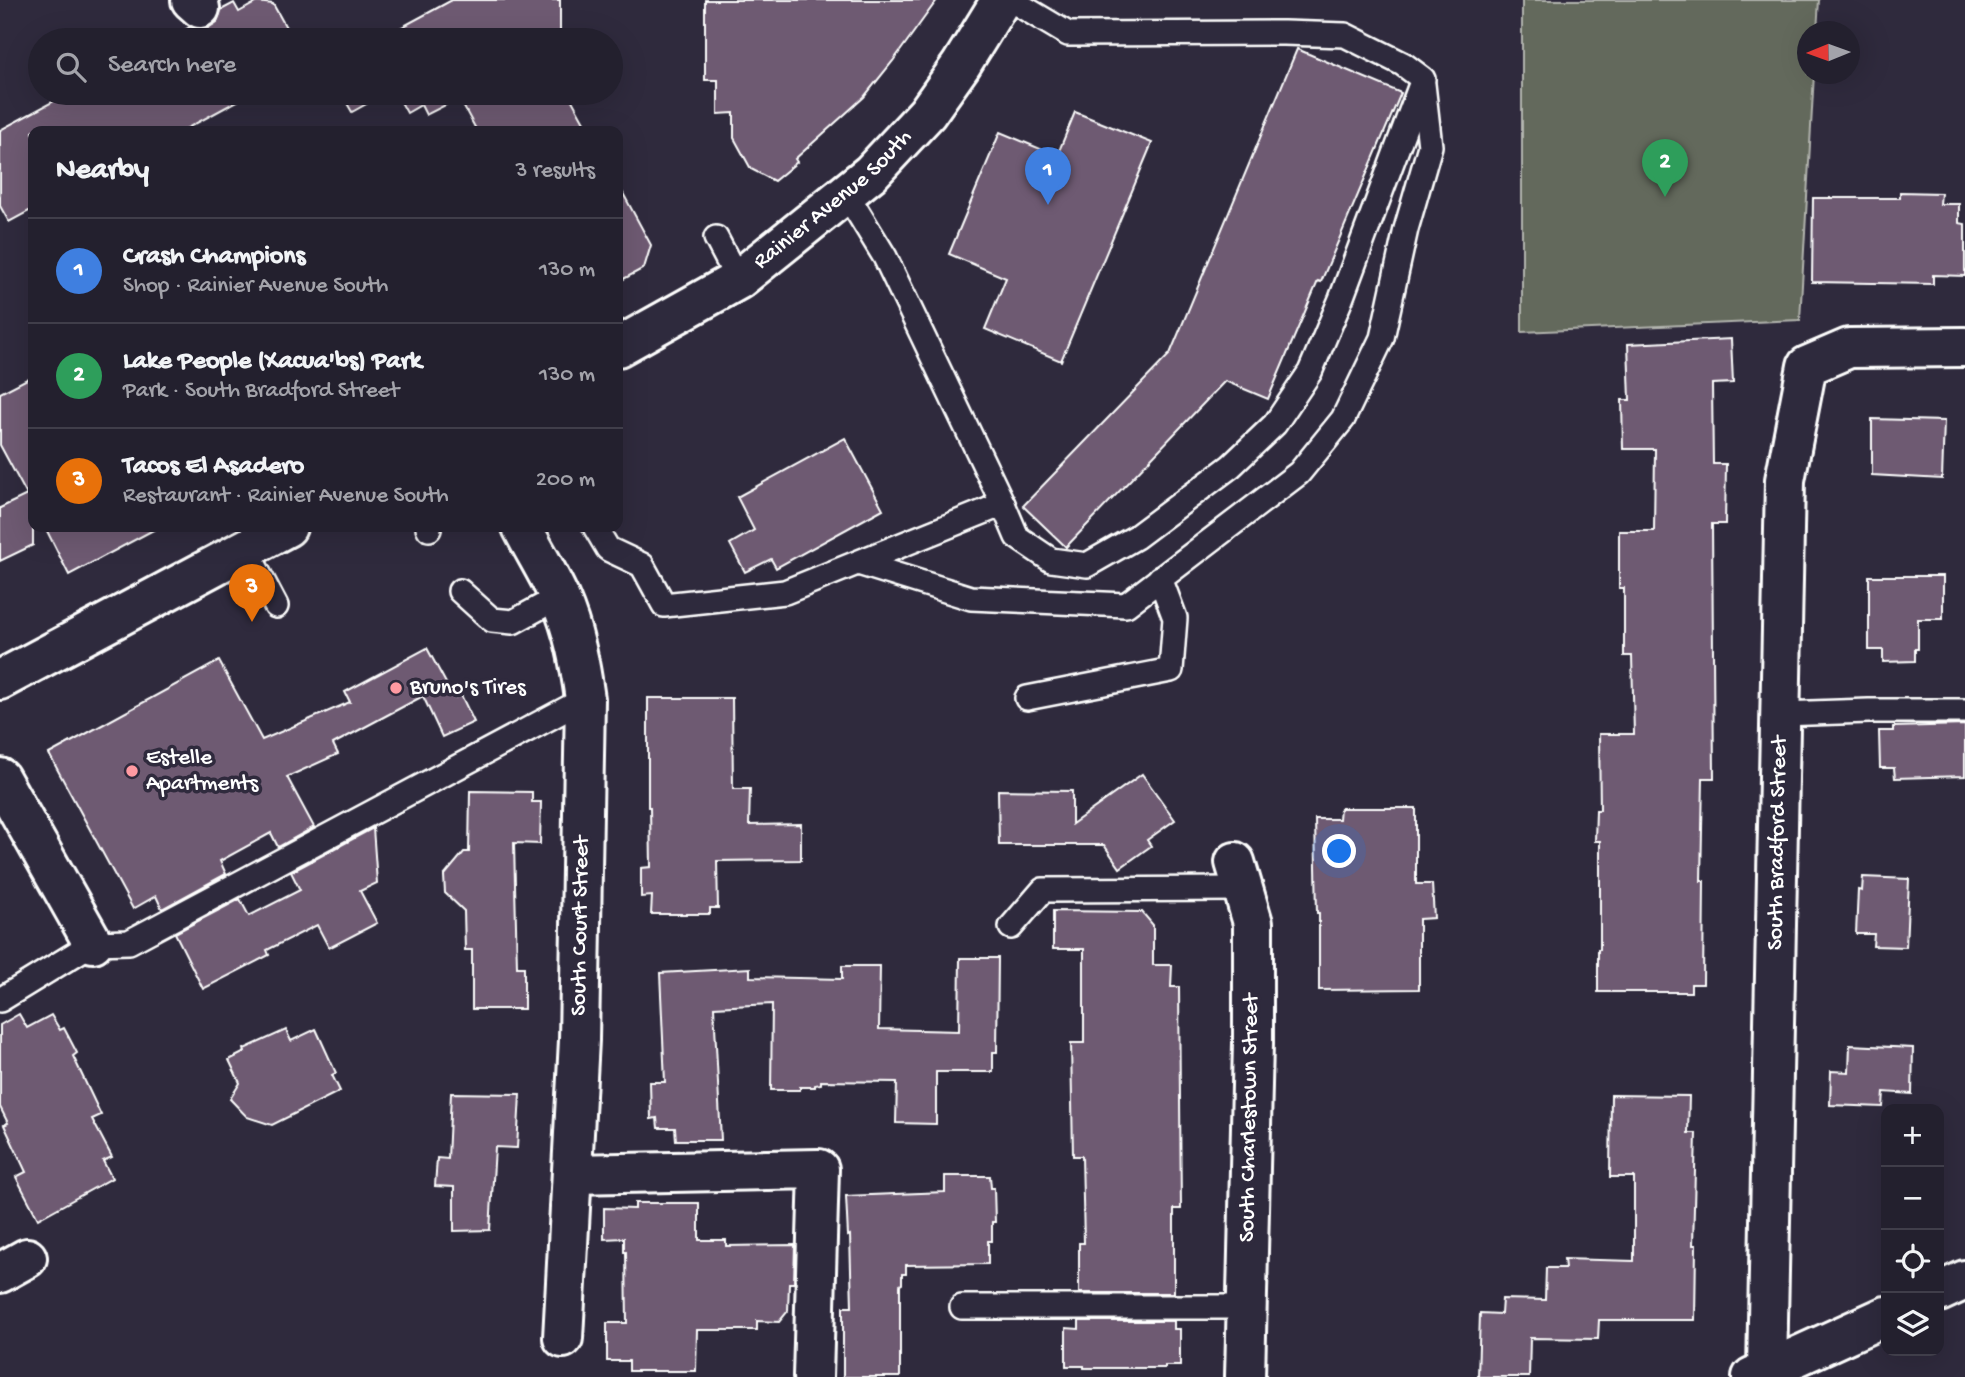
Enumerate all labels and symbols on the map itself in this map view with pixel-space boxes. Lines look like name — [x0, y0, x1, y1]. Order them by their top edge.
north arrow — [1797, 21, 1860, 84]
street label: Rainier Avenue South — [748, 124, 918, 275]
pin: 2 — [1642, 139, 1688, 197]
pin: 1 — [1025, 147, 1071, 205]
pin: 3 — [229, 564, 275, 622]
place label: Bruno's Tires — [409, 675, 526, 702]
marker: Bruno's Tires — [388, 680, 404, 696]
street label: South Bradford Street — [1762, 734, 1793, 950]
place label: Estelle Apartments — [146, 745, 259, 798]
marker: Estelle Apartments — [124, 763, 140, 779]
street label: South Court Street — [566, 834, 596, 1016]
your location — [1322, 834, 1356, 868]
street label: South Charlestown Street — [1234, 992, 1266, 1243]

